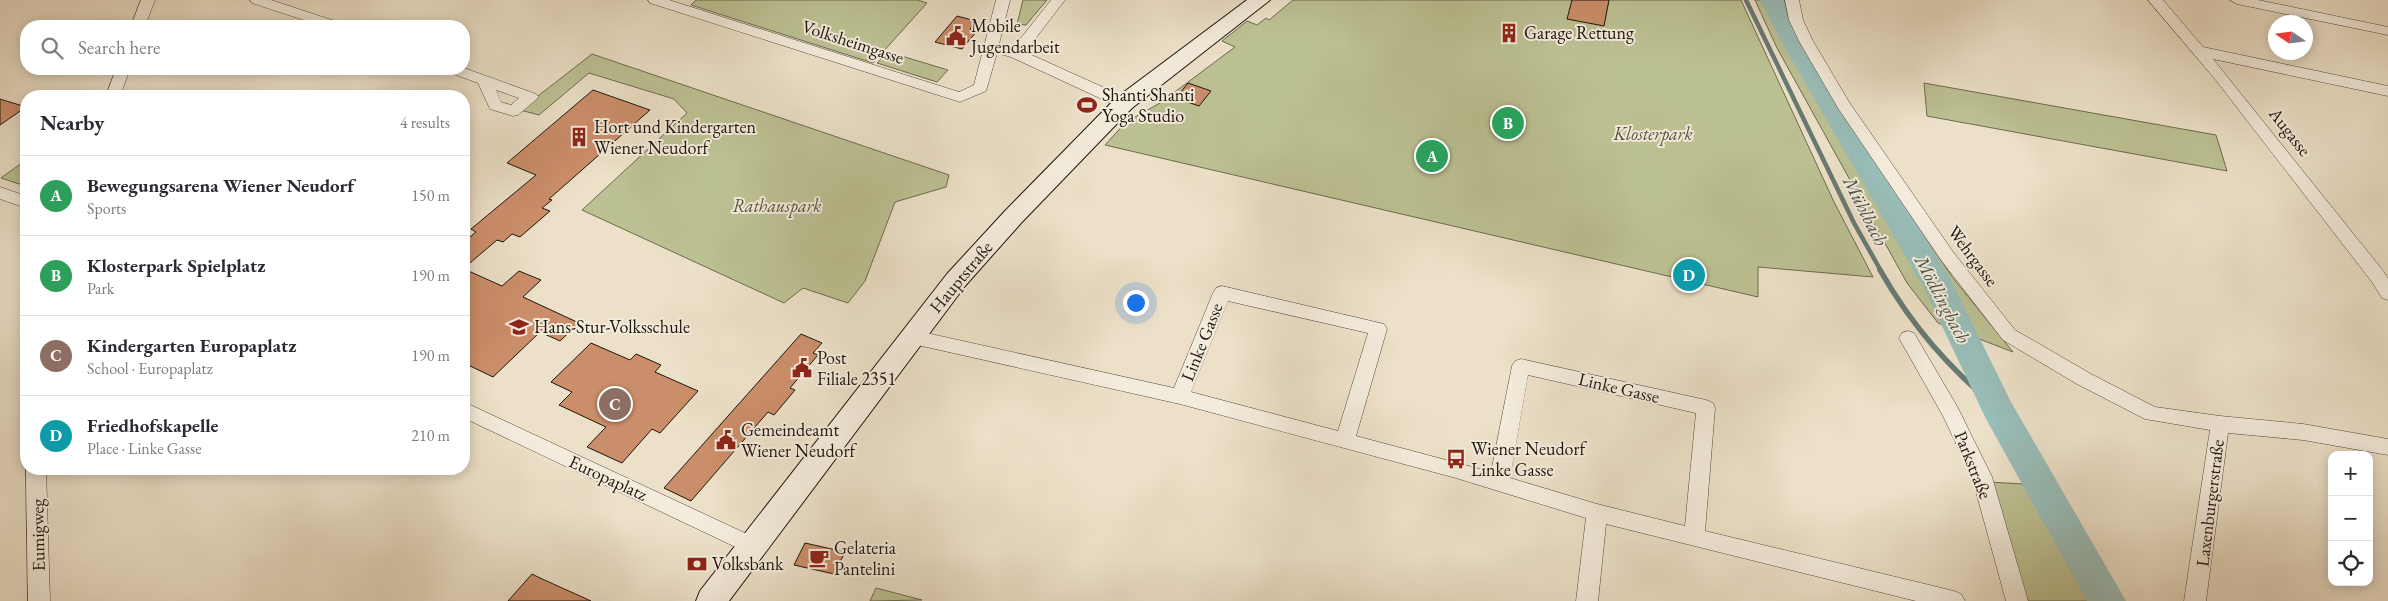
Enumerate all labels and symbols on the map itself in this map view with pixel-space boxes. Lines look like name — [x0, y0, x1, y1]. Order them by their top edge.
street label: Volksheimgasse — [799, 14, 907, 69]
place label: Mobile Jugendarbeit — [969, 14, 1060, 58]
north arrow — [2268, 15, 2313, 60]
place label: Garage Rettung — [1524, 21, 1634, 44]
building icon: Garage Rettung — [1498, 22, 1520, 44]
public building icon: Mobile Jugendarbeit — [945, 25, 967, 47]
place label: Shanti Shanti Yoga Studio — [1102, 83, 1195, 127]
sports icon: Shanti Shanti Yoga Studio — [1076, 94, 1098, 116]
street label: Augasse — [2264, 102, 2317, 161]
pin: B — [1492, 104, 1524, 142]
place label: Hort und Kindergarten Wiener Neudorf — [594, 115, 756, 159]
park label: Klosterpark — [1612, 122, 1693, 146]
building icon: Hort und Kindergarten Wiener Neudorf — [568, 126, 590, 148]
pin: A — [1416, 137, 1448, 175]
water label: Mühlbach — [1837, 171, 1894, 250]
park label: Rathauspark — [733, 194, 821, 218]
street label: Wehrgasse — [1943, 221, 2004, 291]
street label: Hauptstraße — [924, 236, 997, 317]
water label: Mödlingbach — [1908, 250, 1976, 348]
pin: D — [1673, 256, 1705, 294]
your location — [1123, 290, 1149, 316]
street label: Linke Gasse — [1175, 299, 1228, 384]
place label: Hans-Stur-Volksschule — [534, 315, 690, 338]
school or university icon: Hans-Stur-Volksschule — [508, 316, 530, 338]
place label: Post Filiale 2351 — [817, 346, 896, 390]
public building icon: Post Filiale 2351 — [791, 357, 813, 379]
street label: Linke Gasse — [1576, 367, 1662, 408]
pin: C — [599, 385, 631, 423]
place label: Gemeindeamt Wiener Neudorf — [741, 418, 857, 462]
street label: Parkstraße — [1949, 427, 1998, 502]
public building icon: Gemeindeamt Wiener Neudorf — [715, 429, 737, 451]
place label: Wiener Neudorf Linke Gasse — [1471, 437, 1587, 481]
street label: Laxenburgerstraße — [2190, 438, 2229, 568]
bus stop icon: Wiener Neudorf Linke Gasse — [1445, 448, 1467, 470]
street label: Europaplatz — [565, 449, 651, 506]
street label: Eumigweg — [25, 498, 50, 572]
place label: Gelateria Pantelini — [834, 536, 897, 580]
cafe icon: Gelateria Pantelini — [808, 547, 830, 569]
place label: Volksbank — [712, 552, 784, 575]
bank icon: Volksbank — [686, 553, 708, 575]

